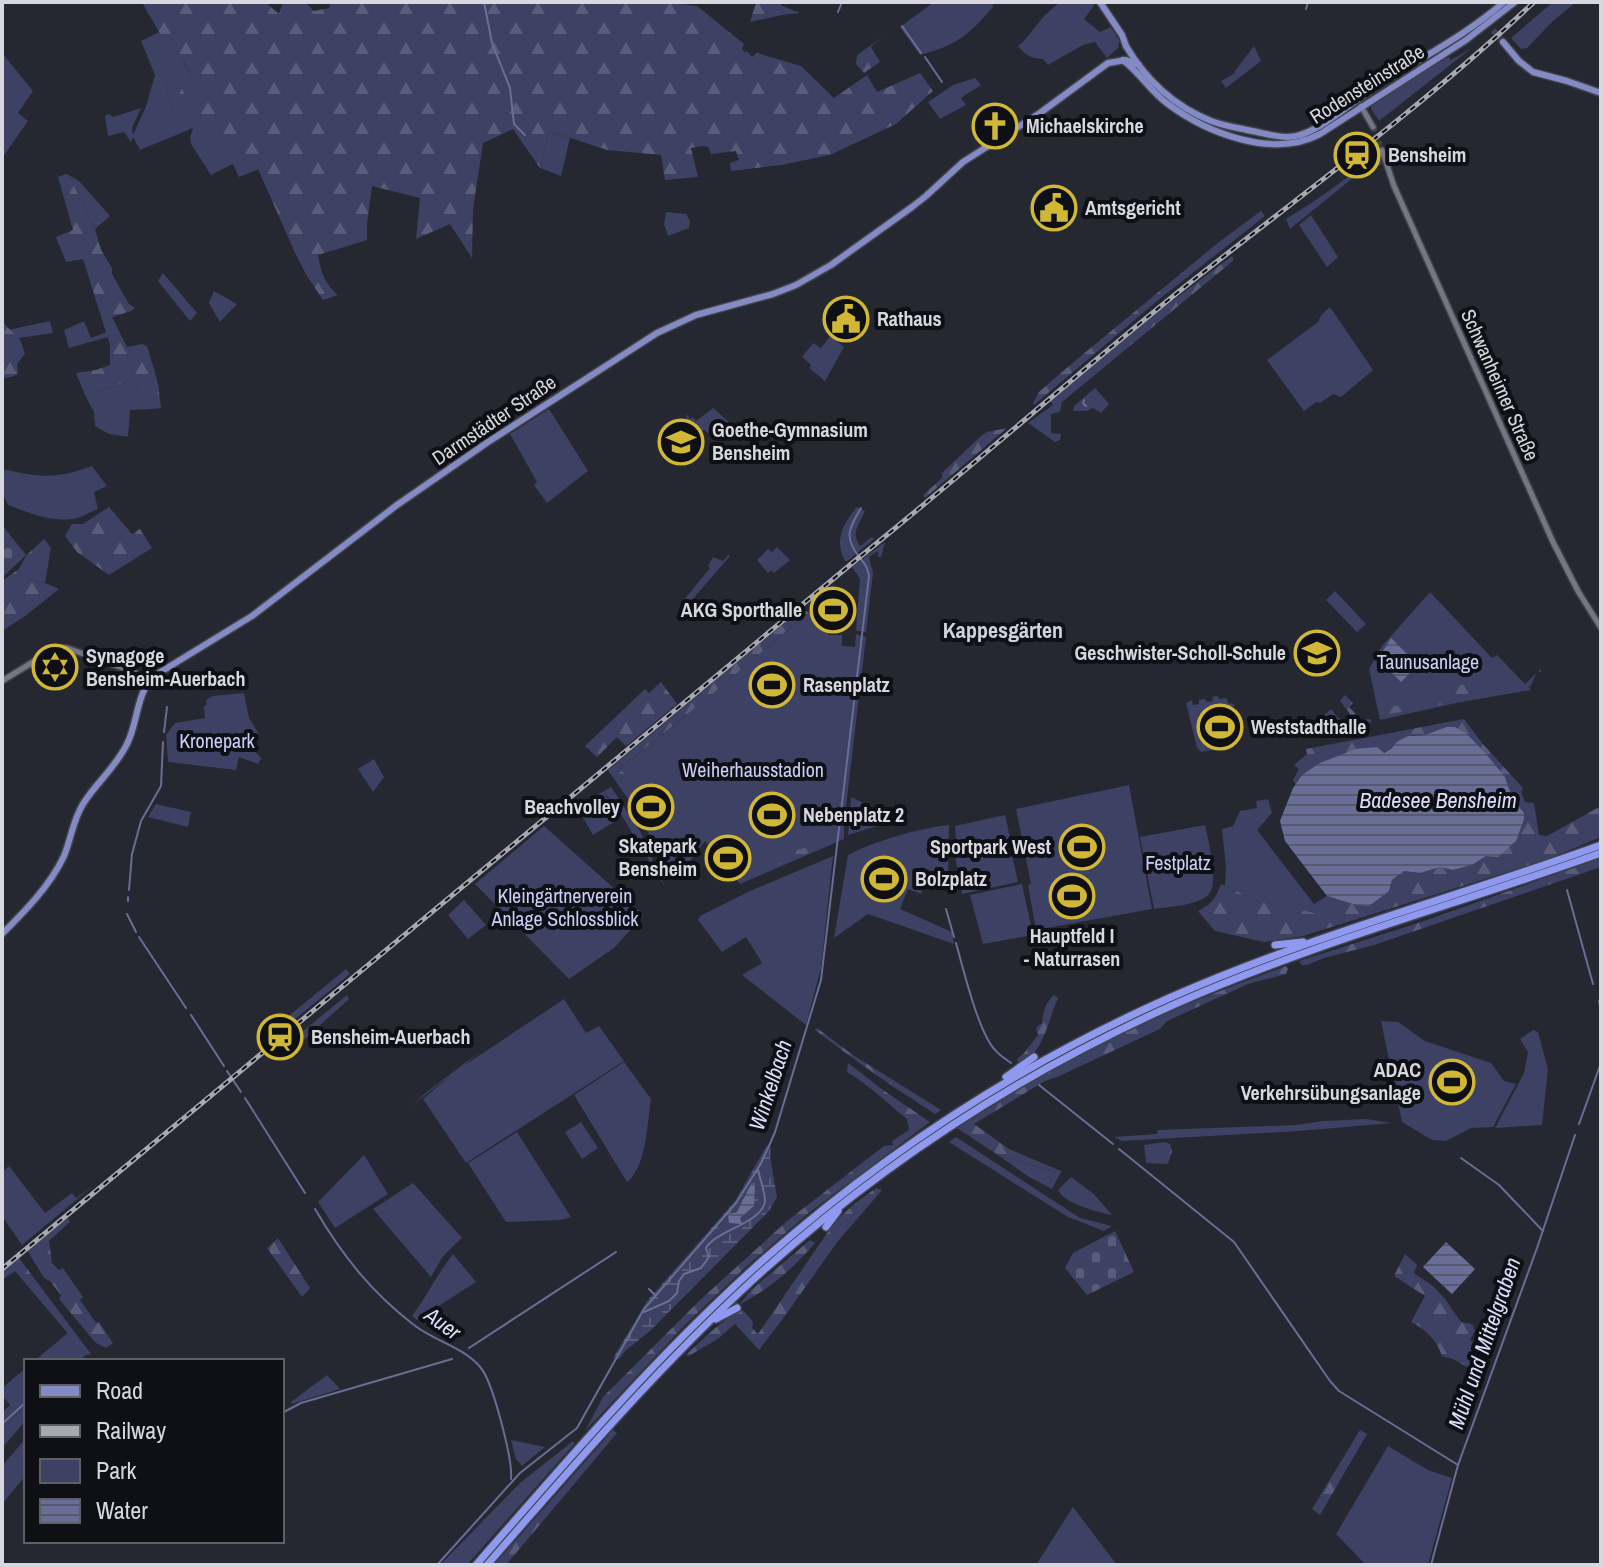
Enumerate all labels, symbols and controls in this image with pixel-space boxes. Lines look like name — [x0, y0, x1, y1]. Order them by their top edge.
street label: Rodensteinstraße — [1304, 38, 1429, 130]
church icon: Michaelskirche — [971, 102, 1019, 150]
place label: Michaelskirche — [1026, 112, 1144, 139]
station icon: Bensheim — [1333, 131, 1381, 179]
place label: Bensheim — [1388, 141, 1466, 168]
public building icon: Amtsgericht — [1030, 184, 1078, 232]
place label: Amtsgericht — [1085, 194, 1181, 221]
public building icon: Rathaus — [822, 295, 870, 343]
place label: Rathaus — [877, 305, 942, 332]
street label: Schwanheimer Straße — [1455, 305, 1546, 465]
street label: Darmstädter Straße — [426, 368, 561, 471]
place label: Goethe-Gymnasium Bensheim — [712, 416, 868, 466]
school or university icon: Goethe-Gymnasium Bensheim — [657, 418, 705, 466]
sports icon: AKG Sporthalle — [809, 586, 857, 634]
place label: AKG Sporthalle — [681, 596, 802, 623]
district label: Kappesgärten — [943, 615, 1063, 645]
school or university icon: Geschwister-Scholl-Schule — [1293, 629, 1341, 677]
place label: Geschwister-Scholl-Schule — [1075, 639, 1286, 666]
place label: Synagoge Bensheim-Auerbach — [86, 642, 245, 692]
synagogue icon: Synagoge Bensheim-Auerbach — [31, 643, 79, 691]
park label: Taunusanlage — [1377, 648, 1479, 675]
sports icon: Rasenplatz — [748, 661, 796, 709]
place label: Rasenplatz — [803, 671, 890, 698]
sports icon: Weststadthalle — [1196, 703, 1244, 751]
place label: Weststadthalle — [1251, 713, 1366, 740]
park label: Kronepark — [179, 727, 256, 754]
park label: Weiherhausstadion — [682, 756, 824, 783]
sports icon: Beachvolley — [627, 783, 675, 831]
water label: Badesee Bensheim — [1359, 785, 1517, 815]
sports icon: Nebenplatz 2 — [748, 791, 796, 839]
place label: Beachvolley — [524, 793, 621, 820]
place label: Nebenplatz 2 — [803, 801, 904, 828]
sports icon: Sportpark West — [1058, 823, 1106, 871]
place label: Skatepark Bensheim — [619, 832, 698, 882]
place label: Sportpark West — [930, 833, 1052, 860]
sports icon: Skatepark Bensheim — [704, 834, 752, 882]
park label: Festplatz — [1145, 849, 1211, 876]
sports icon: Bolzplatz — [860, 855, 908, 903]
place label: Bolzplatz — [915, 865, 987, 892]
sports icon: Hauptfeld I - Naturrasen — [1048, 872, 1096, 920]
park label: Kleingärtnerverein Anlage Schlossblick — [491, 882, 639, 932]
place label: Hauptfeld I - Naturrasen — [1024, 922, 1120, 972]
station icon: Bensheim-Auerbach — [256, 1013, 304, 1061]
place label: Bensheim-Auerbach — [311, 1023, 470, 1050]
water label: Winkelbach — [741, 1036, 799, 1134]
place label: ADAC Verkehrsübungsanlage — [1241, 1056, 1421, 1106]
sports icon: ADAC Verkehrsübungsanlage — [1428, 1058, 1476, 1106]
water label: Mühl und Mittelgraben — [1441, 1253, 1527, 1433]
water label: Auer — [418, 1299, 468, 1347]
legend — [24, 1359, 284, 1543]
text: Road — [96, 1374, 143, 1406]
text: Railway — [96, 1414, 166, 1446]
text: Park — [96, 1454, 137, 1486]
text: Water — [96, 1494, 148, 1526]

